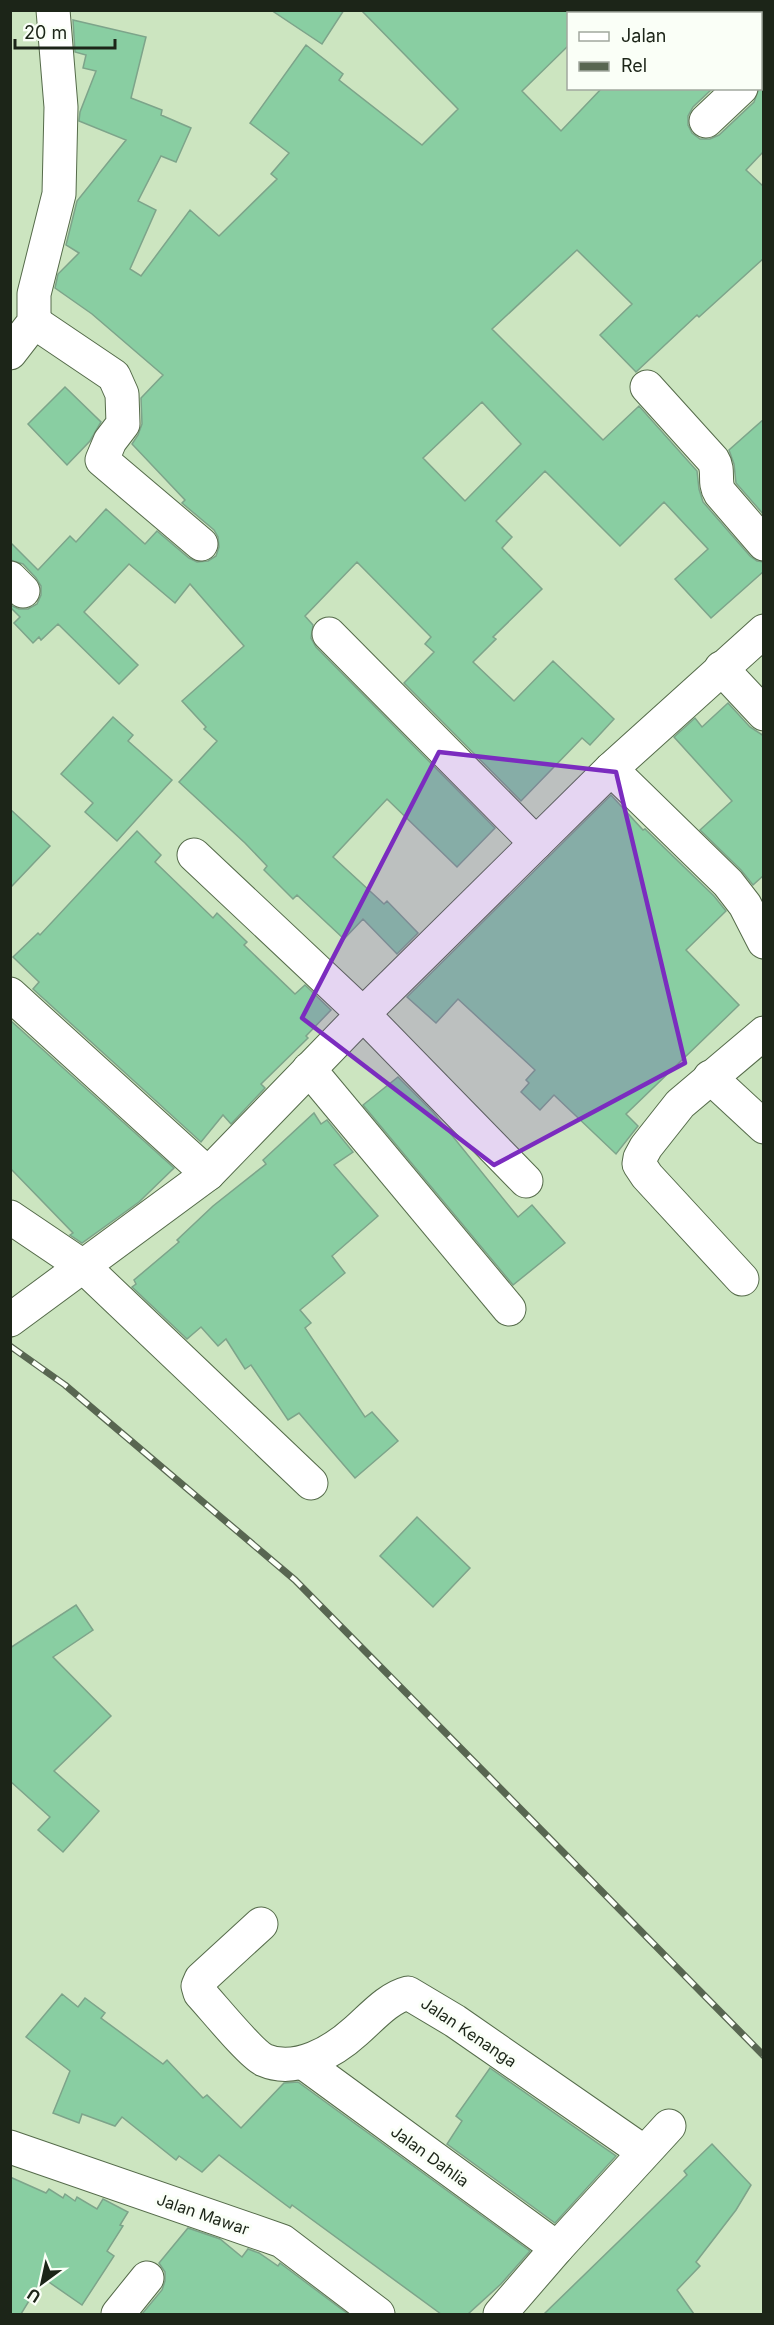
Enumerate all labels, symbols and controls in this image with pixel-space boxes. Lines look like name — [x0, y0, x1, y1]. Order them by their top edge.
scale bar — [15, 12, 116, 50]
legend — [567, 12, 762, 90]
text: 20 m — [24, 22, 67, 43]
text: Jalan — [621, 25, 666, 46]
text: Rel — [621, 55, 647, 76]
street label: Jalan Kenanga — [417, 1993, 521, 2071]
street label: Jalan Dahlia — [387, 2121, 473, 2191]
street label: Jalan Mawar — [154, 2189, 252, 2239]
north arrow — [12, 2253, 72, 2313]
text: U — [23, 2284, 44, 2307]

